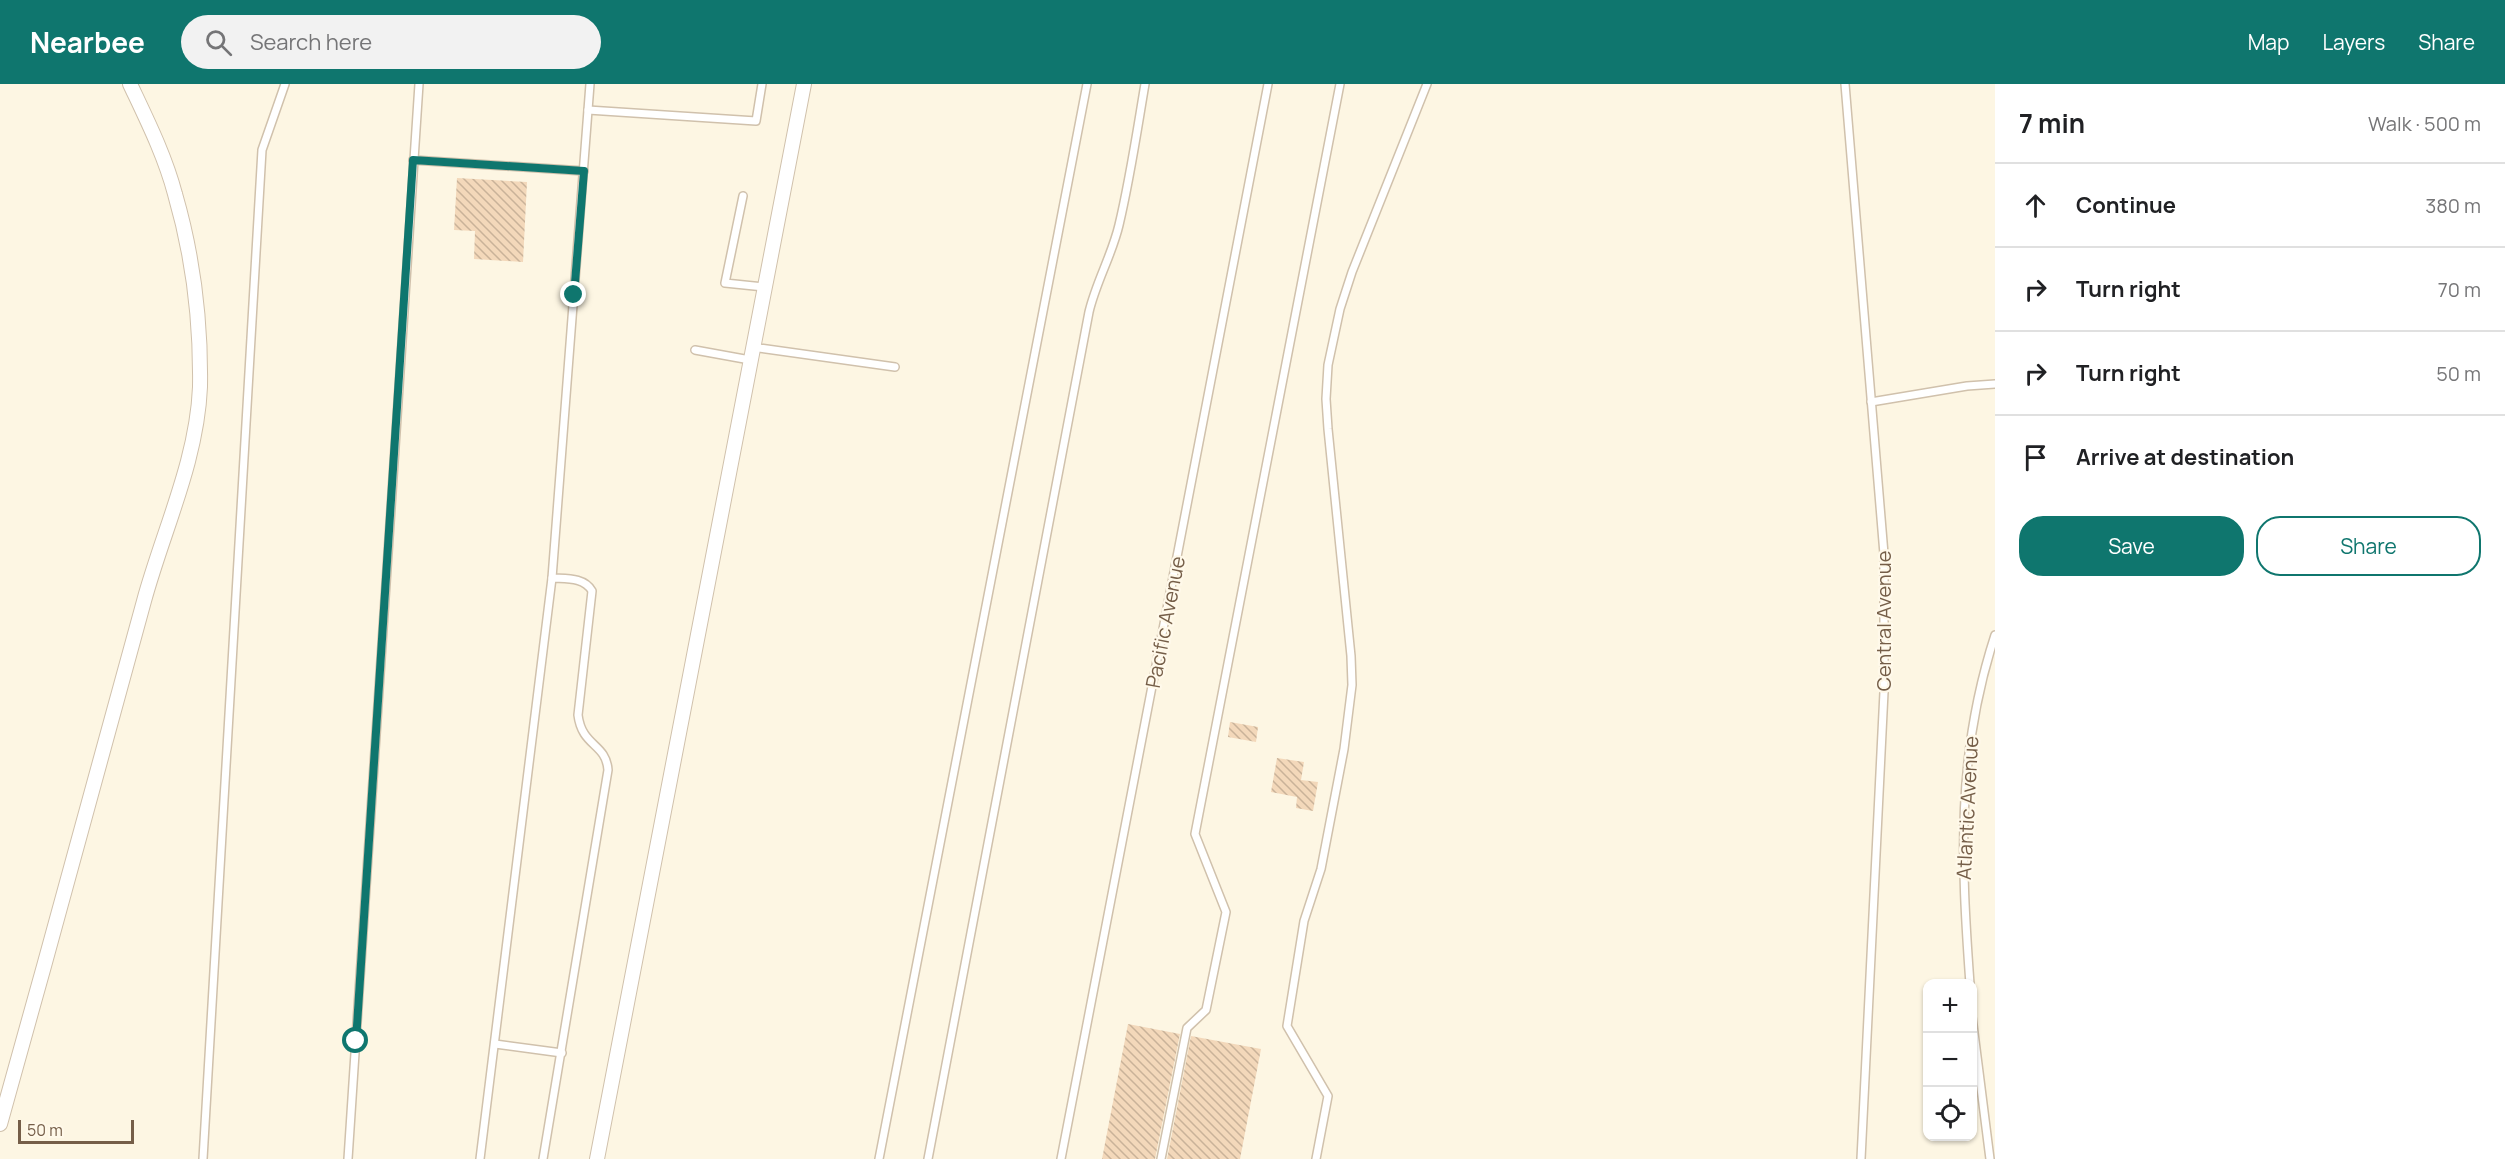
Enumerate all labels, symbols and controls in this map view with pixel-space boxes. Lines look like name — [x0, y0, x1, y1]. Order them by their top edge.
search box — [181, 15, 601, 69]
text: Nearbee — [30, 23, 145, 61]
icon: search — [202, 26, 235, 59]
text: Search here — [250, 27, 372, 57]
text: Map — [2248, 28, 2289, 56]
text: Layers — [2322, 28, 2385, 56]
text: Share — [2418, 28, 2475, 56]
text: 7 min — [2019, 105, 2085, 141]
text: Walk · 500 m — [2368, 110, 2481, 137]
icon: ahead — [2019, 189, 2052, 222]
text: Continue — [2076, 190, 2176, 220]
text: 380 m — [2425, 192, 2481, 219]
icon: right — [2019, 273, 2052, 306]
text: Turn right — [2076, 274, 2181, 304]
text: 70 m — [2438, 276, 2481, 303]
route end — [560, 281, 586, 307]
icon: right — [2019, 357, 2052, 390]
text: Turn right — [2076, 358, 2181, 388]
text: 50 m — [2436, 360, 2481, 387]
icon: arrive — [2019, 441, 2052, 474]
text: Arrive at destination — [2076, 442, 2294, 472]
button: Save — [2019, 516, 2244, 576]
button: Share — [2256, 516, 2481, 576]
street label: Central Avenue — [1870, 551, 1897, 691]
street label: Pacific Avenue — [1139, 554, 1191, 690]
street label: Atlantic Avenue — [1950, 735, 1984, 881]
map controls — [1923, 979, 1977, 1141]
button: + — [1923, 979, 1977, 1033]
route start — [342, 1027, 368, 1053]
button: − — [1923, 1033, 1977, 1087]
button: locate — [1923, 1087, 1977, 1141]
scale bar — [18, 1117, 134, 1144]
text: 50 m — [27, 1119, 63, 1141]

